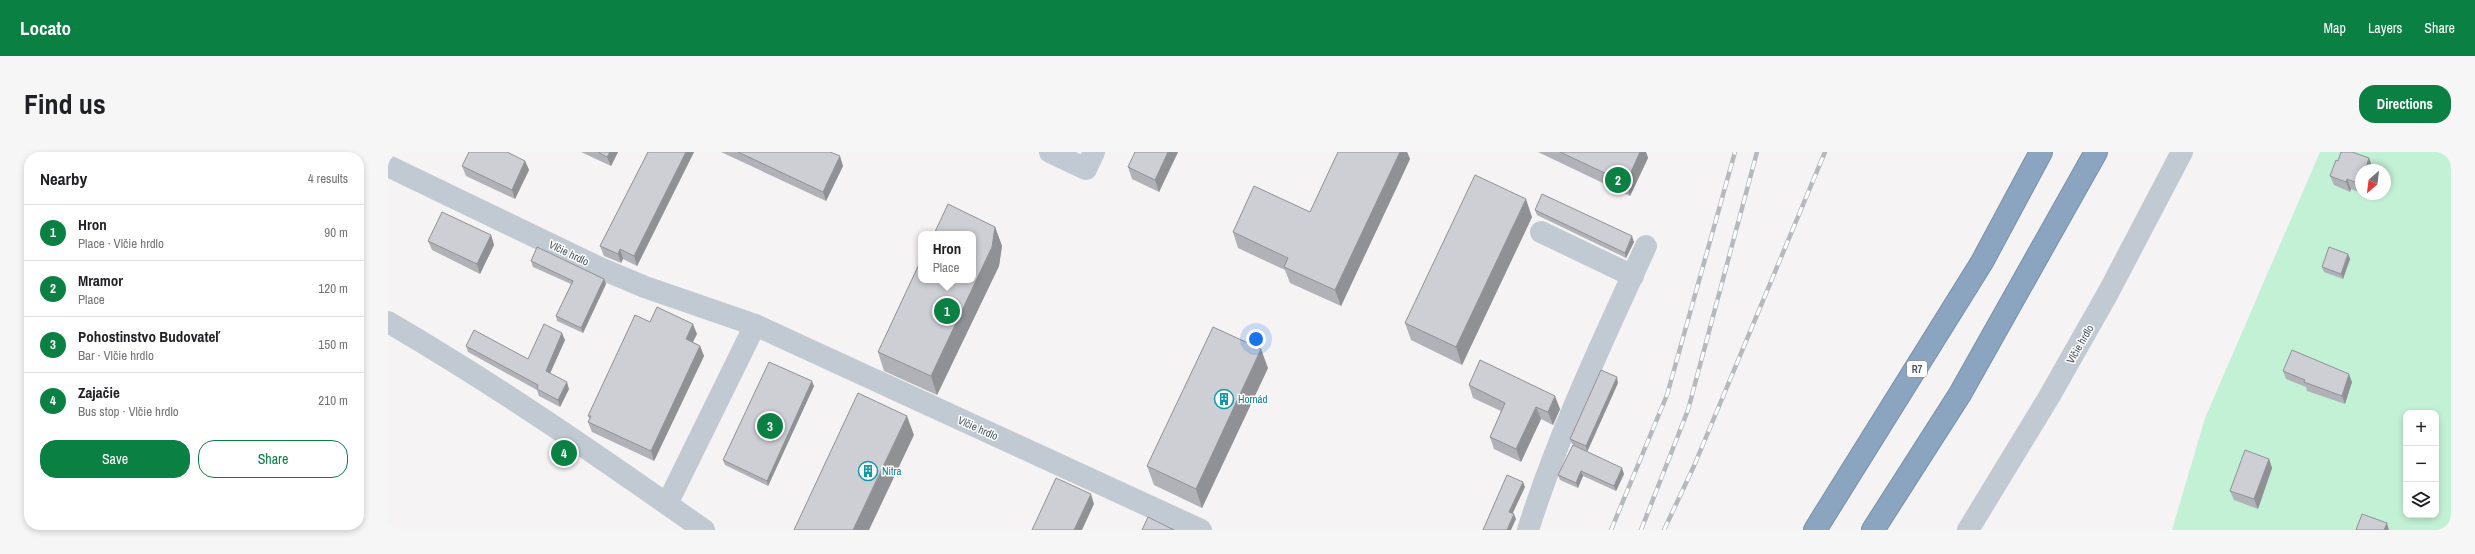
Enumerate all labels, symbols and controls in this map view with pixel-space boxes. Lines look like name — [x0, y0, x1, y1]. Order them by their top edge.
text: Locato — [20, 15, 71, 41]
text: Map — [2324, 19, 2346, 37]
text: Layers — [2368, 19, 2402, 37]
text: Share — [2424, 19, 2455, 37]
text: Find us — [24, 85, 106, 123]
button: Directions — [2359, 85, 2451, 123]
north arrow — [2355, 164, 2391, 200]
pin: 2 — [1605, 165, 1631, 195]
text: Nearby — [40, 167, 87, 190]
text: 4 results — [308, 170, 348, 187]
text: Hron — [78, 214, 107, 235]
text: 1 — [50, 224, 56, 241]
text: 90 m — [324, 224, 348, 241]
popup — [918, 231, 976, 283]
text: Place · Vlčie hrdlo — [78, 235, 164, 252]
street label: Vlčie hrdlo — [547, 237, 591, 269]
text: Hron — [933, 238, 961, 259]
text: Place — [933, 259, 959, 276]
text: Mramor — [78, 270, 123, 291]
text: 2 — [50, 280, 56, 297]
text: 120 m — [318, 280, 348, 297]
text: Place — [78, 291, 105, 308]
pin: 1 — [934, 296, 960, 326]
street label: Vlčie hrdlo — [2063, 322, 2097, 366]
text: Pohostinstvo Budovateľ — [78, 326, 219, 347]
your location — [1246, 329, 1266, 349]
text: 3 — [50, 336, 56, 353]
text: 150 m — [318, 336, 348, 353]
text: Bar · Vlčie hrdlo — [78, 347, 154, 364]
road number: R7 — [1907, 361, 1927, 377]
text: Zajačie — [78, 382, 120, 403]
building icon: Hornád — [1213, 388, 1235, 410]
text: 4 — [50, 392, 56, 409]
text: 210 m — [318, 392, 348, 409]
place label: Hornád — [1238, 392, 1268, 406]
text: Bus stop · Vlčie hrdlo — [78, 403, 179, 420]
map controls — [2403, 410, 2439, 518]
button: + — [2403, 410, 2439, 446]
pin: 3 — [757, 411, 783, 441]
street label: Vlčie hrdlo — [956, 413, 1000, 443]
pin: 4 — [551, 438, 577, 468]
button: Save — [40, 440, 190, 478]
button: Share — [198, 440, 348, 478]
button: − — [2403, 446, 2439, 482]
building icon: Nitra — [857, 460, 879, 482]
place label: Nitra — [882, 464, 902, 478]
button: layers — [2403, 482, 2439, 518]

